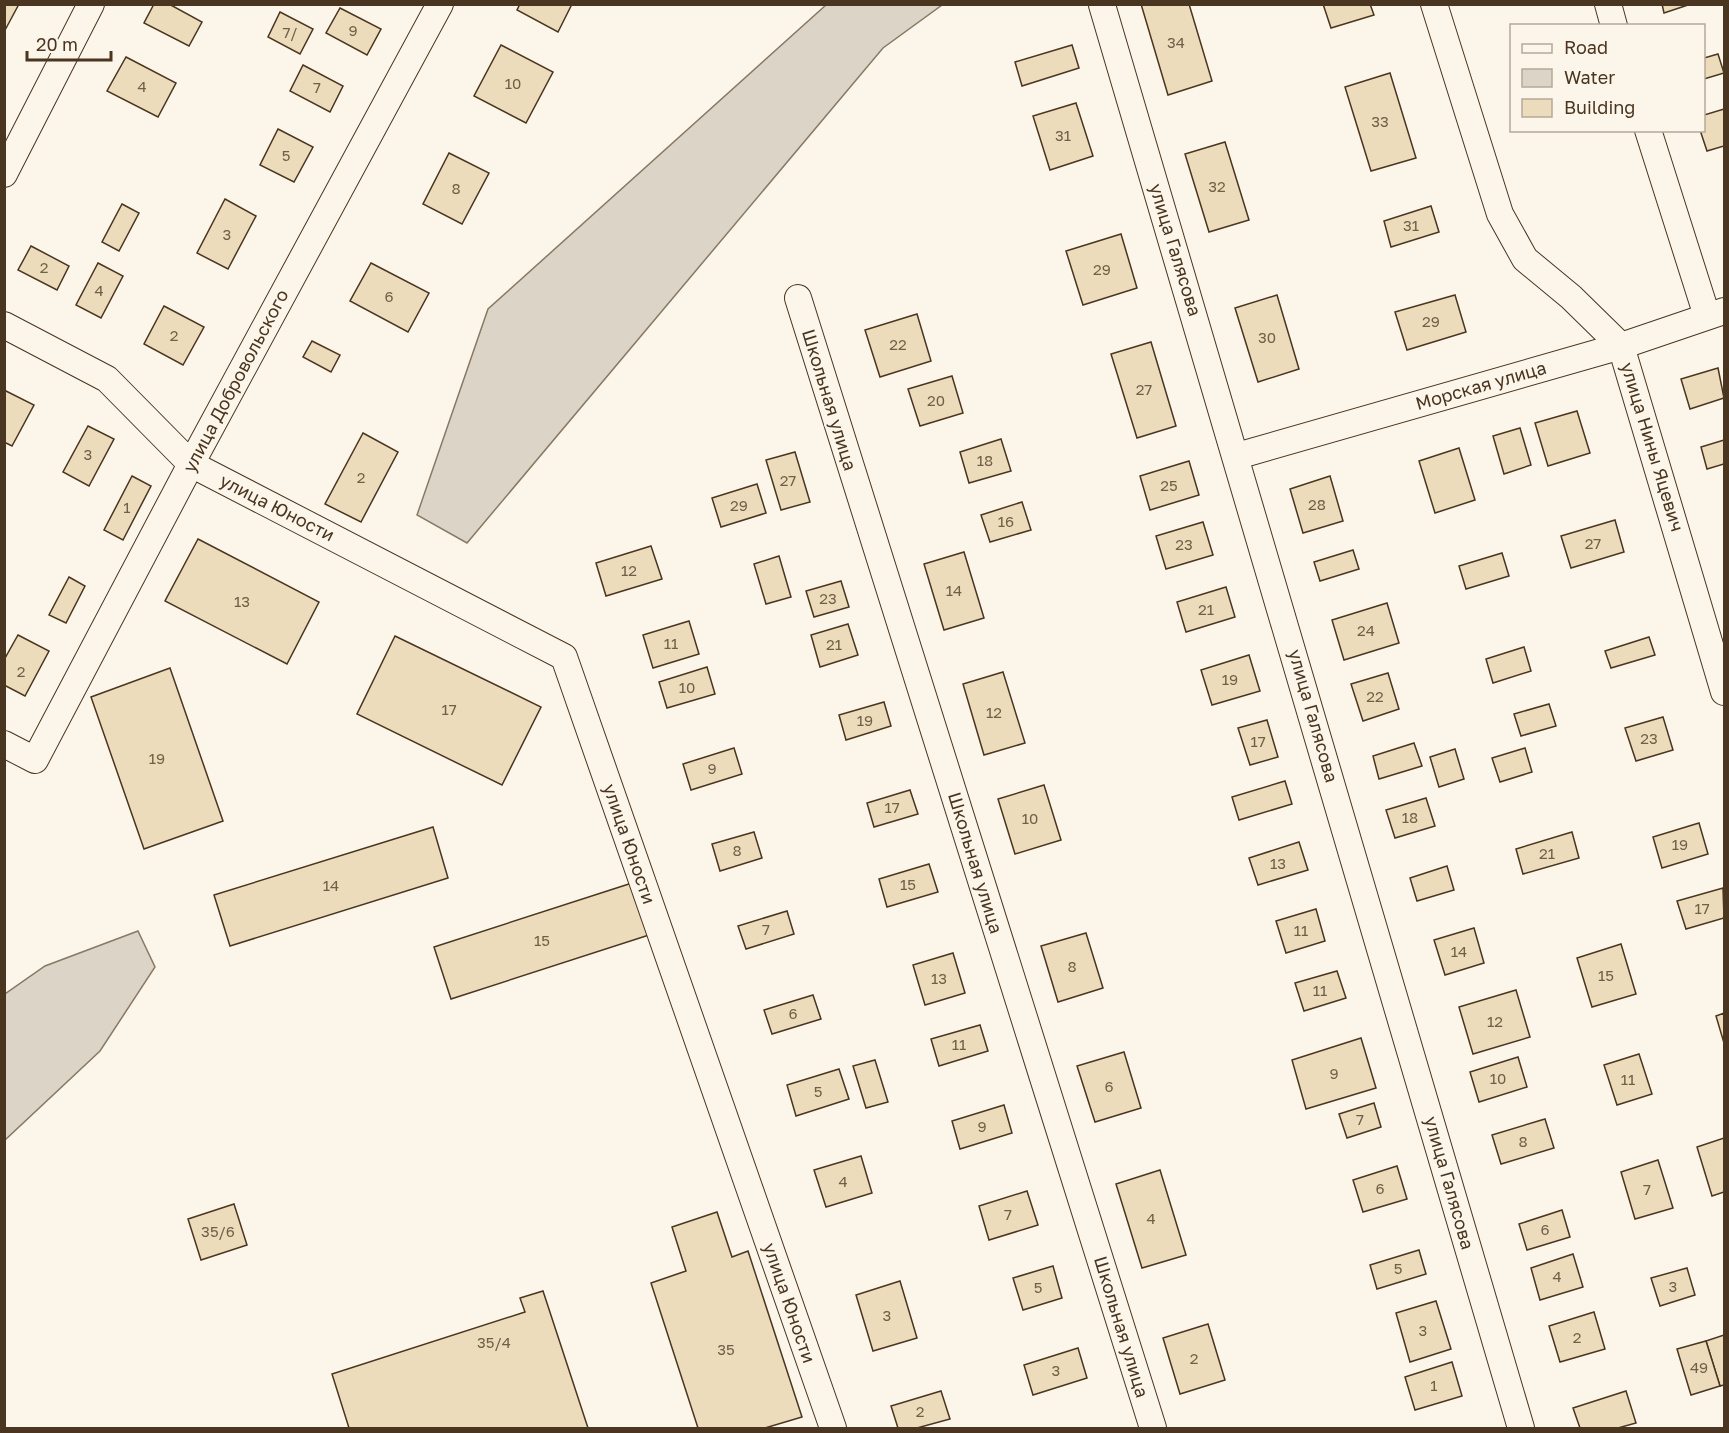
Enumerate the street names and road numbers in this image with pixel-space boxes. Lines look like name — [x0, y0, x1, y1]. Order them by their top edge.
street label: улица Галясова — [1145, 181, 1207, 319]
street label: улица Добровольского — [178, 285, 293, 476]
street label: Школьная улица — [798, 326, 862, 473]
street label: Морская улица — [1413, 356, 1549, 414]
street label: улица Нины Яцевич — [1617, 360, 1689, 534]
street label: улица Юности — [216, 469, 338, 545]
street label: улица Галясова — [1284, 647, 1343, 785]
street label: улица Юности — [599, 781, 661, 907]
street label: Школьная улица — [944, 789, 1008, 936]
street label: улица Галясова — [1420, 1114, 1479, 1252]
street label: улица Юности — [759, 1240, 821, 1366]
street label: Школьная улица — [1090, 1253, 1154, 1400]

